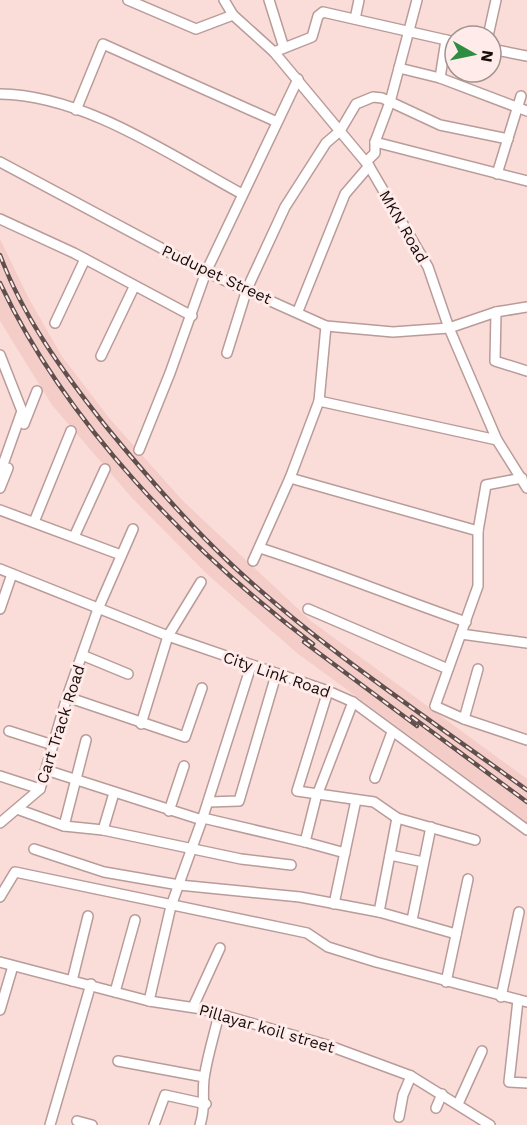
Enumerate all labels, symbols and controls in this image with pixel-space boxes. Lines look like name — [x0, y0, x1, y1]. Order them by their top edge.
north arrow — [443, 24, 503, 84]
text: N — [477, 49, 498, 64]
street label: MKN Road — [375, 187, 432, 266]
street label: Pudupet Street — [159, 241, 275, 308]
street label: City Link Road — [221, 647, 333, 702]
street label: Cart Track Road — [32, 662, 89, 786]
street label: Pillayar koil street — [197, 1000, 337, 1057]

